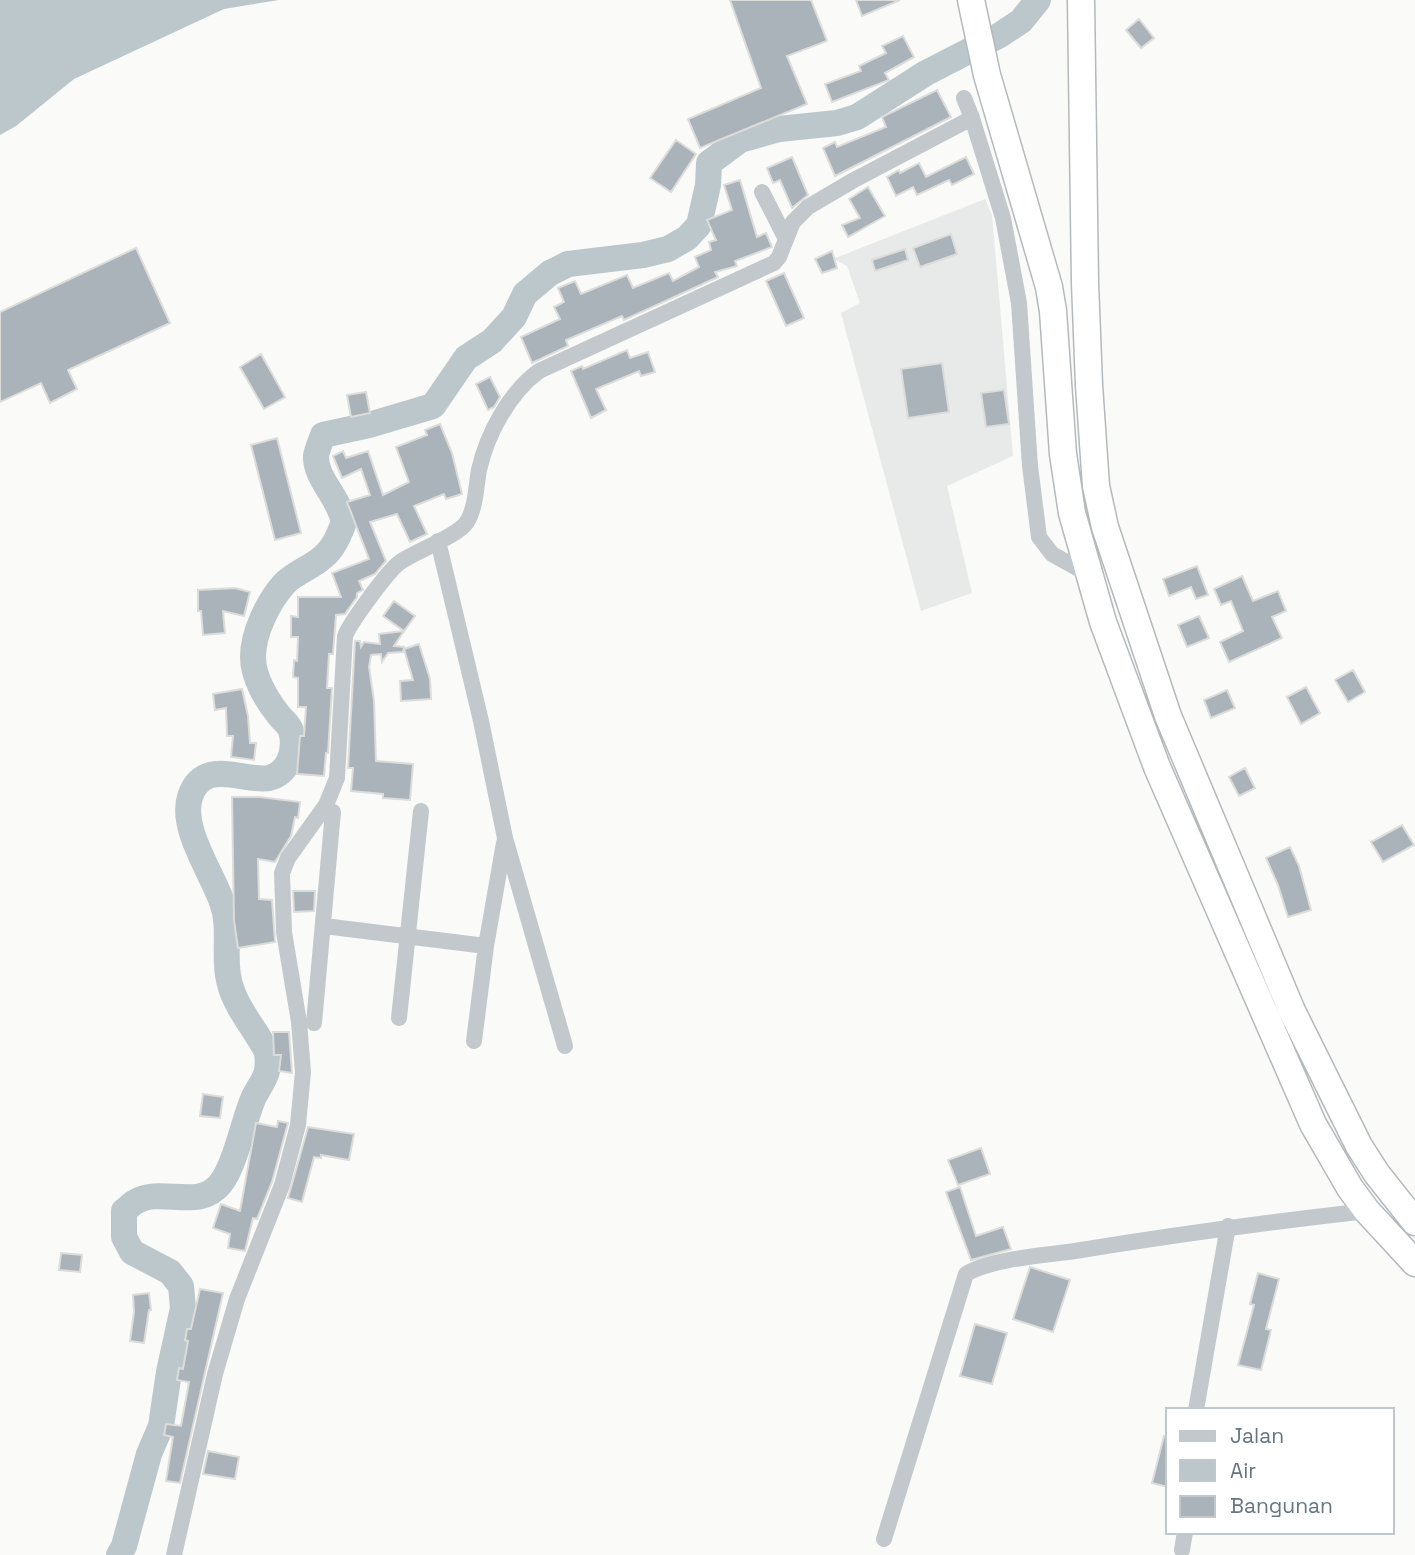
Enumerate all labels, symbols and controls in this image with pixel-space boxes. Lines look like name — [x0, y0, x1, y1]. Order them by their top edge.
legend — [1166, 1408, 1394, 1534]
text: Jalan — [1230, 1422, 1284, 1449]
text: Air — [1230, 1457, 1256, 1484]
text: Bangunan — [1230, 1492, 1333, 1519]

